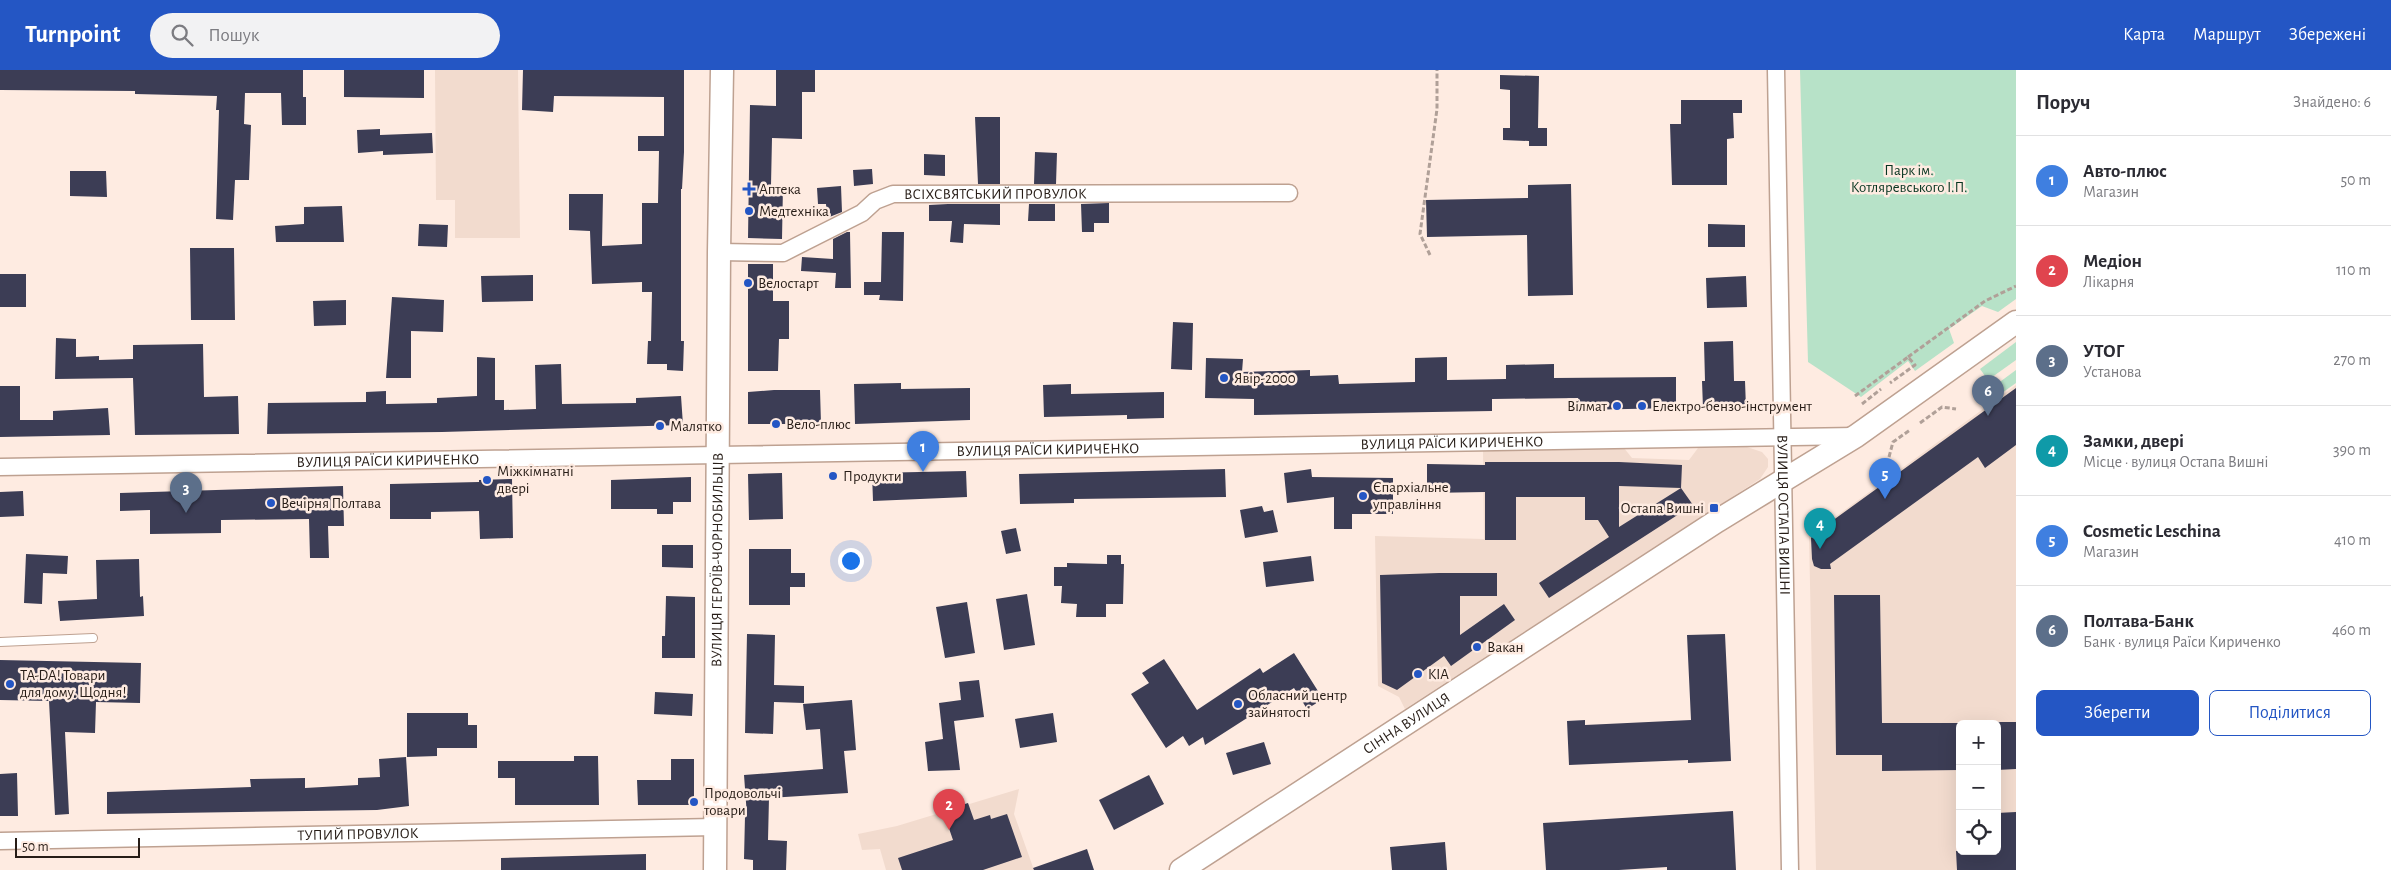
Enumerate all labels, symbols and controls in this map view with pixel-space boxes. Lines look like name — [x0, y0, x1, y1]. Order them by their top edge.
search box — [150, 13, 500, 58]
icon: search — [168, 21, 196, 49]
text: Turnpoint — [25, 23, 120, 47]
text: Пошук — [208, 26, 260, 45]
text: Карта — [2123, 26, 2165, 44]
text: Маршрут — [2193, 26, 2261, 44]
text: Збережені — [2289, 26, 2366, 44]
text: Поруч — [2036, 92, 2090, 113]
text: Знайдено: 6 — [2293, 94, 2371, 110]
text: Авто-плюс — [2083, 162, 2167, 181]
park label: Парк ім. Котляревського І.П. — [1851, 163, 1967, 195]
text: 1 — [2049, 172, 2055, 188]
text: 50 m — [2340, 172, 2371, 188]
place label: Аптека — [759, 182, 801, 197]
marker: Аптека — [743, 183, 755, 195]
text: Магазин — [2083, 184, 2139, 200]
street label: ВСІХСВЯТСЬКИЙ ПРОВУЛОК — [904, 186, 1087, 201]
place label: Медтехніка — [759, 204, 829, 219]
marker: Медтехніка — [743, 205, 755, 217]
text: Медіон — [2083, 252, 2142, 271]
text: 2 — [2048, 262, 2056, 278]
text: 110 m — [2336, 262, 2371, 278]
text: Лікарня — [2083, 274, 2134, 290]
place label: Велостарт — [758, 276, 819, 291]
marker: Велостарт — [742, 277, 754, 289]
text: УТОГ — [2083, 342, 2124, 361]
text: 3 — [2049, 352, 2055, 368]
text: 270 m — [2333, 352, 2371, 368]
text: Установа — [2083, 364, 2142, 380]
place label: Явір-2000 — [1234, 371, 1296, 386]
marker: Явір-2000 — [1218, 372, 1230, 384]
pin: 6 — [1972, 375, 2004, 416]
place label: Вілмат — [1567, 399, 1608, 414]
place label: Електро-бензо-інструмент — [1652, 399, 1813, 414]
marker: Вілмат — [1611, 400, 1623, 412]
marker: Електро-бензо-інструмент — [1636, 400, 1648, 412]
place label: Вело-плюс — [786, 417, 851, 432]
marker: Вело-плюс — [770, 418, 782, 430]
place label: Малятко — [670, 419, 722, 434]
marker: Малятко — [654, 420, 666, 432]
pin: 1 — [907, 431, 939, 472]
text: Замки, двері — [2083, 432, 2184, 451]
street label: ВУЛИЦЯ РАЇСИ КИРИЧЕНКО — [1360, 434, 1543, 452]
street label: ВУЛИЦЯ ОСТАПА ВИШНІ — [1775, 435, 1793, 595]
street label: ВУЛИЦЯ РАЇСИ КИРИЧЕНКО — [956, 440, 1139, 459]
text: 4 — [2048, 442, 2056, 458]
text: 390 m — [2333, 442, 2371, 458]
street label: ВУЛИЦЯ РАЇСИ КИРИЧЕНКО — [296, 451, 479, 470]
street label: ВУЛИЦЯ ГЕРОЇВ-ЧОРНОБИЛЬЦІВ — [708, 453, 725, 667]
text: Місце · вулиця Остапа Вишні — [2083, 454, 2268, 470]
pin: 5 — [1869, 458, 1901, 499]
place label: Міжкімнатні двері — [497, 464, 574, 496]
place label: Продукти — [843, 469, 902, 484]
marker: Продукти — [827, 470, 839, 482]
pin: 3 — [170, 472, 202, 513]
marker: Міжкімнатні двері — [481, 474, 493, 486]
place label: Єпархіальне управління — [1372, 480, 1449, 512]
marker: Єпархіальне управління — [1357, 490, 1369, 502]
place label: Вечірня Полтава — [281, 496, 381, 511]
marker: Вечірня Полтава — [265, 497, 277, 509]
place label: Остапа Вишні — [1620, 501, 1704, 516]
marker: Остапа Вишні — [1708, 502, 1720, 514]
pin: 4 — [1804, 508, 1836, 549]
text: Cosmetic Leschina — [2083, 522, 2221, 541]
text: 5 — [2049, 532, 2055, 548]
text: 410 m — [2334, 532, 2371, 548]
text: Магазин — [2083, 544, 2139, 560]
your location — [838, 548, 864, 574]
text: Полтава-Банк — [2083, 612, 2194, 631]
text: 6 — [2048, 622, 2056, 638]
text: 460 m — [2332, 622, 2371, 638]
text: Банк · вулиця Раїси Кириченко — [2083, 634, 2281, 650]
place label: Вакан — [1487, 640, 1524, 655]
marker: Вакан — [1471, 641, 1483, 653]
place label: KIA — [1428, 667, 1449, 682]
place label: TA-DA! Товари для дому. Щодня! — [20, 668, 126, 700]
marker: KIA — [1412, 668, 1424, 680]
marker: TA-DA! Товари для дому. Щодня! — [4, 678, 16, 690]
place label: Обласний центр зайнятості — [1248, 688, 1348, 720]
street label: СІННА ВУЛИЦЯ — [1360, 690, 1453, 757]
button: Зберегти — [2036, 690, 2199, 736]
button: Поділитися — [2209, 690, 2371, 736]
marker: Обласний центр зайнятості — [1232, 698, 1244, 710]
map controls — [1956, 720, 2001, 855]
button: + — [1956, 720, 2001, 765]
button: − — [1956, 765, 2001, 810]
place label: Продовольчі товари — [703, 786, 781, 818]
pin: 2 — [933, 789, 965, 830]
marker: Продовольчі товари — [688, 796, 700, 808]
button: locate — [1956, 810, 2001, 855]
street label: ТУПИЙ ПРОВУЛОК — [297, 825, 419, 843]
scale bar — [15, 835, 140, 858]
text: 50 m — [22, 840, 49, 854]

